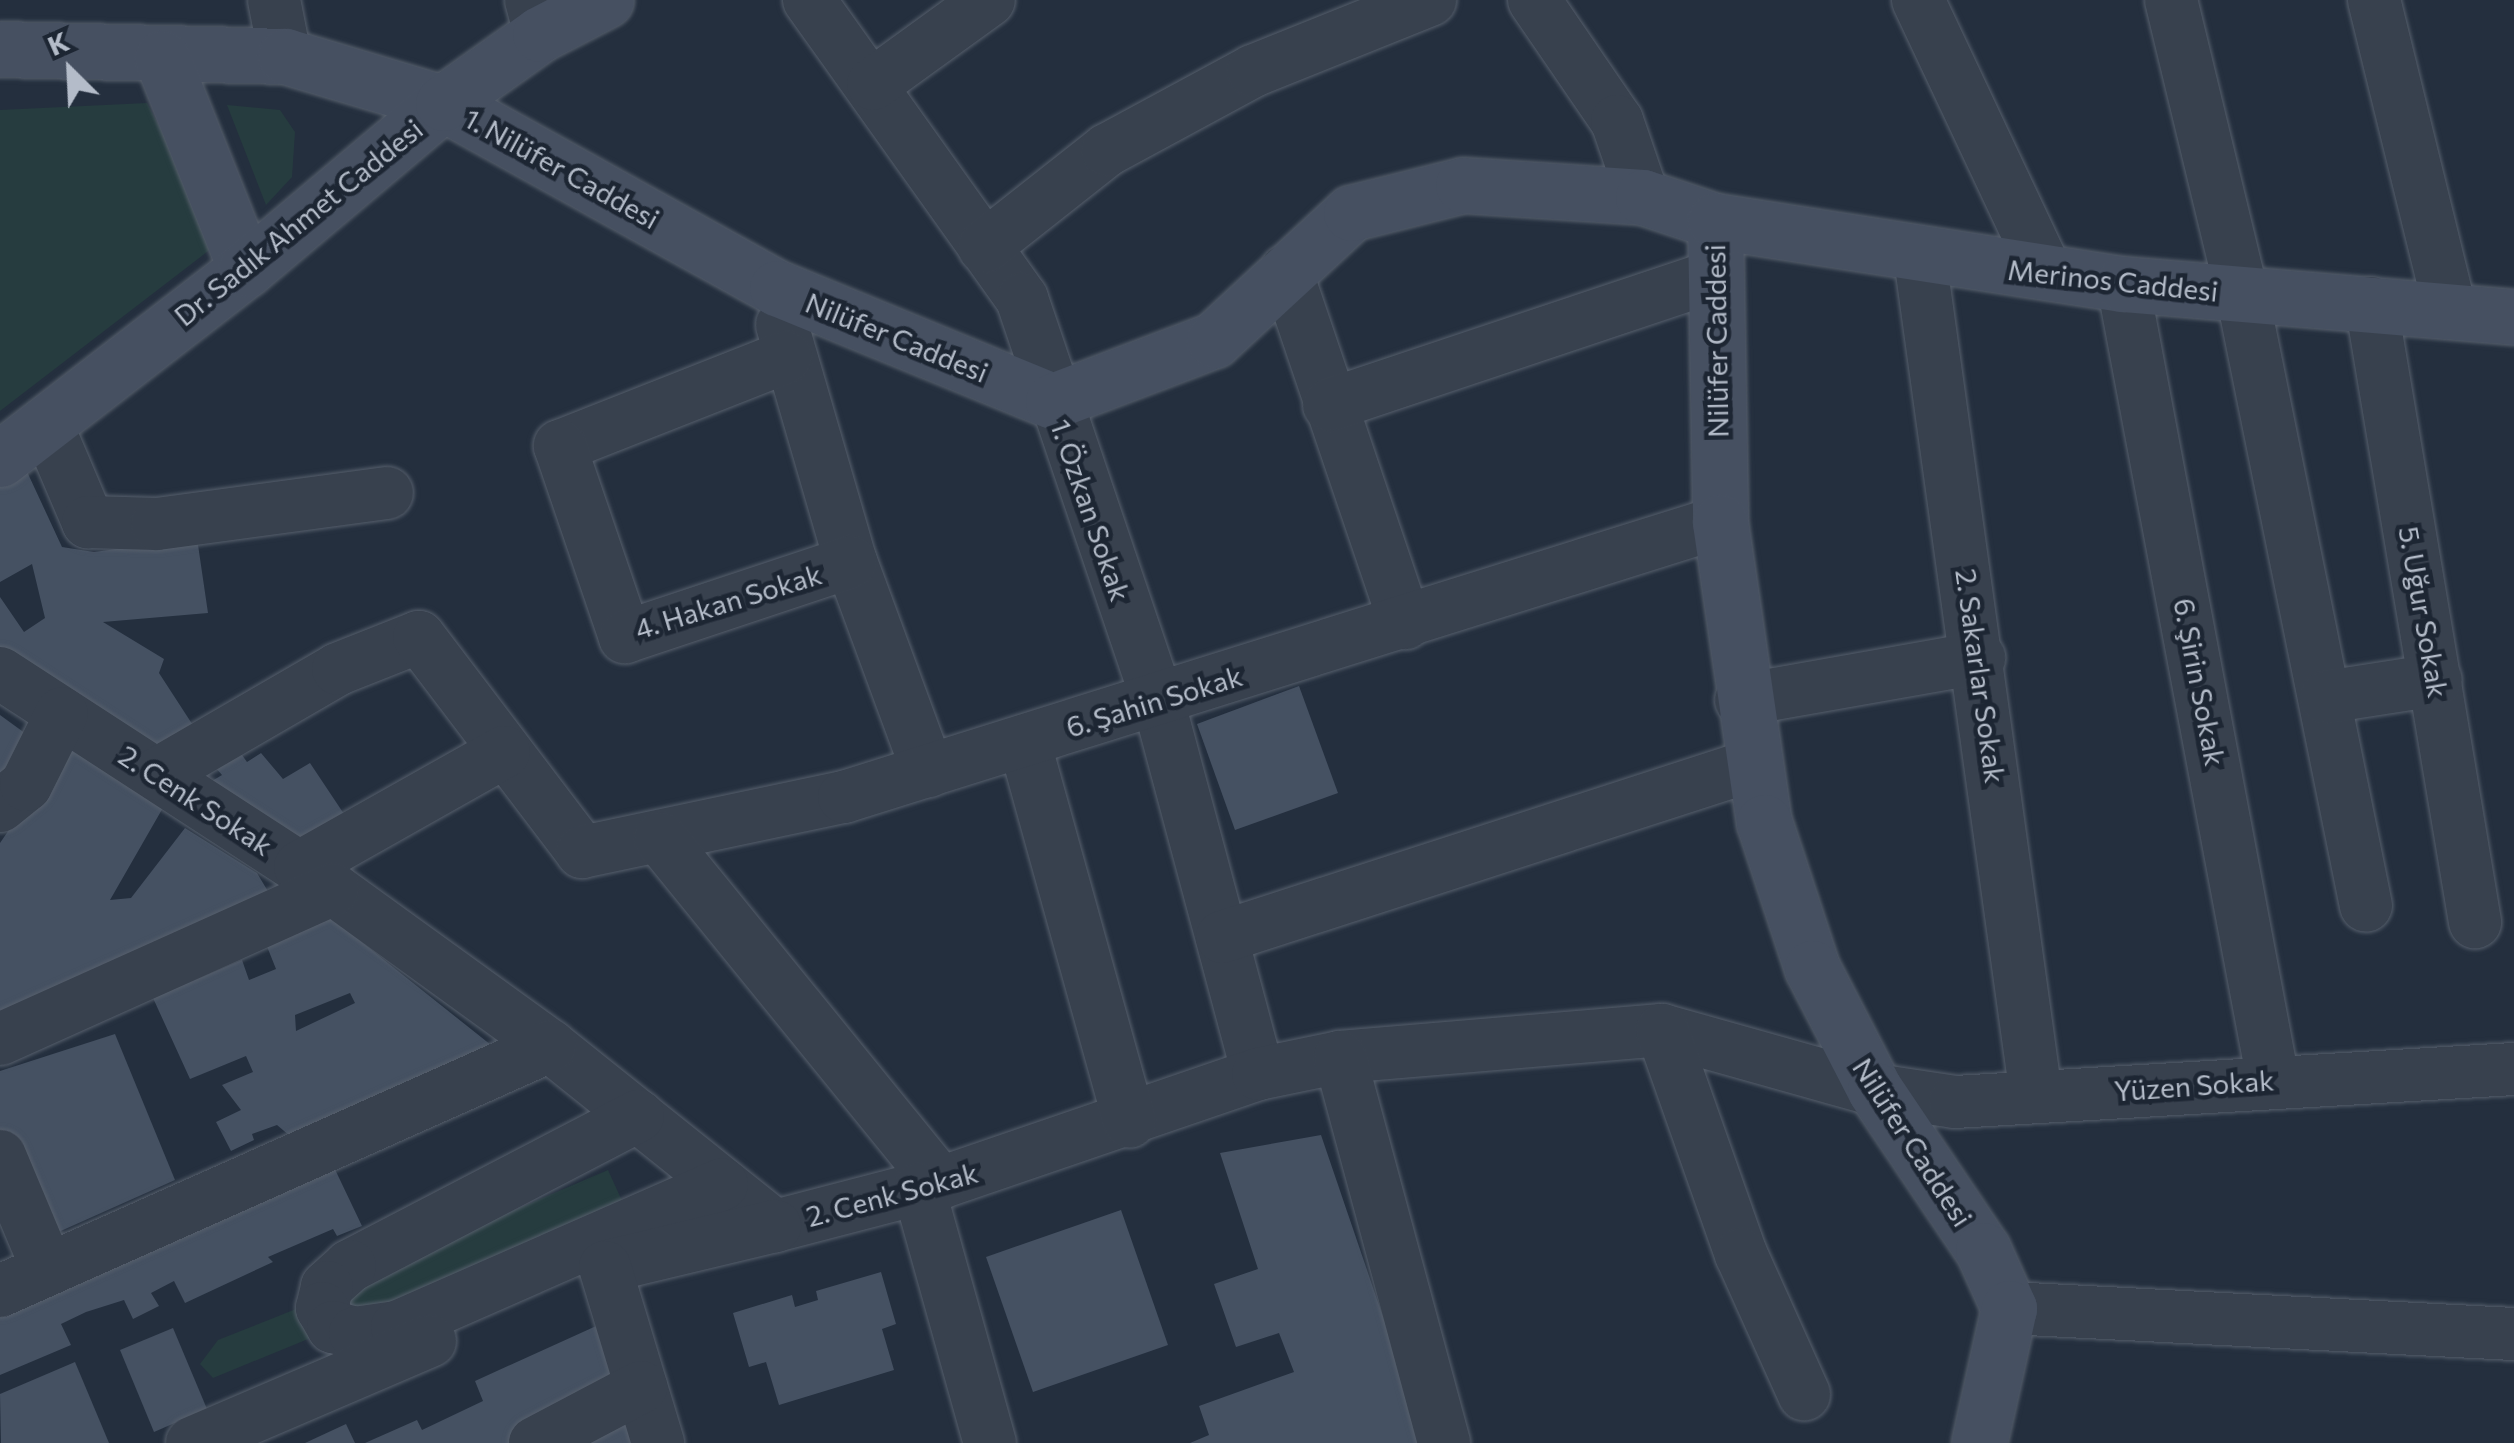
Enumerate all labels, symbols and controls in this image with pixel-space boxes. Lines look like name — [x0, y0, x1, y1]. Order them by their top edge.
north arrow — [20, 20, 120, 120]
text: K — [42, 23, 74, 62]
street label: 1. Nilüfer Caddesi — [459, 101, 665, 235]
street label: Dr. Sadık Ahmet Caddesi — [167, 112, 429, 332]
street label: Nilüfer Caddesi — [1698, 244, 1734, 438]
street label: Merinos Caddesi — [2006, 252, 2220, 308]
street label: Nilüfer Caddesi — [801, 285, 993, 389]
street label: 1. Özkan Sokak — [1044, 415, 1138, 605]
street label: 5. Uğur Sokak — [2392, 524, 2456, 700]
street label: 4. Hakan Sokak — [631, 557, 825, 645]
street label: 2. Sakarlar Sokak — [1949, 567, 2013, 785]
street label: 6. Şirin Sokak — [2167, 595, 2233, 769]
street label: 6. Şahin Sokak — [1062, 658, 1246, 744]
street label: 2. Cenk Sokak — [113, 738, 279, 862]
street label: Nilüfer Caddesi — [1846, 1052, 1980, 1232]
street label: Yüzen Sokak — [2113, 1063, 2275, 1107]
street label: 2. Cenk Sokak — [803, 1155, 981, 1233]

